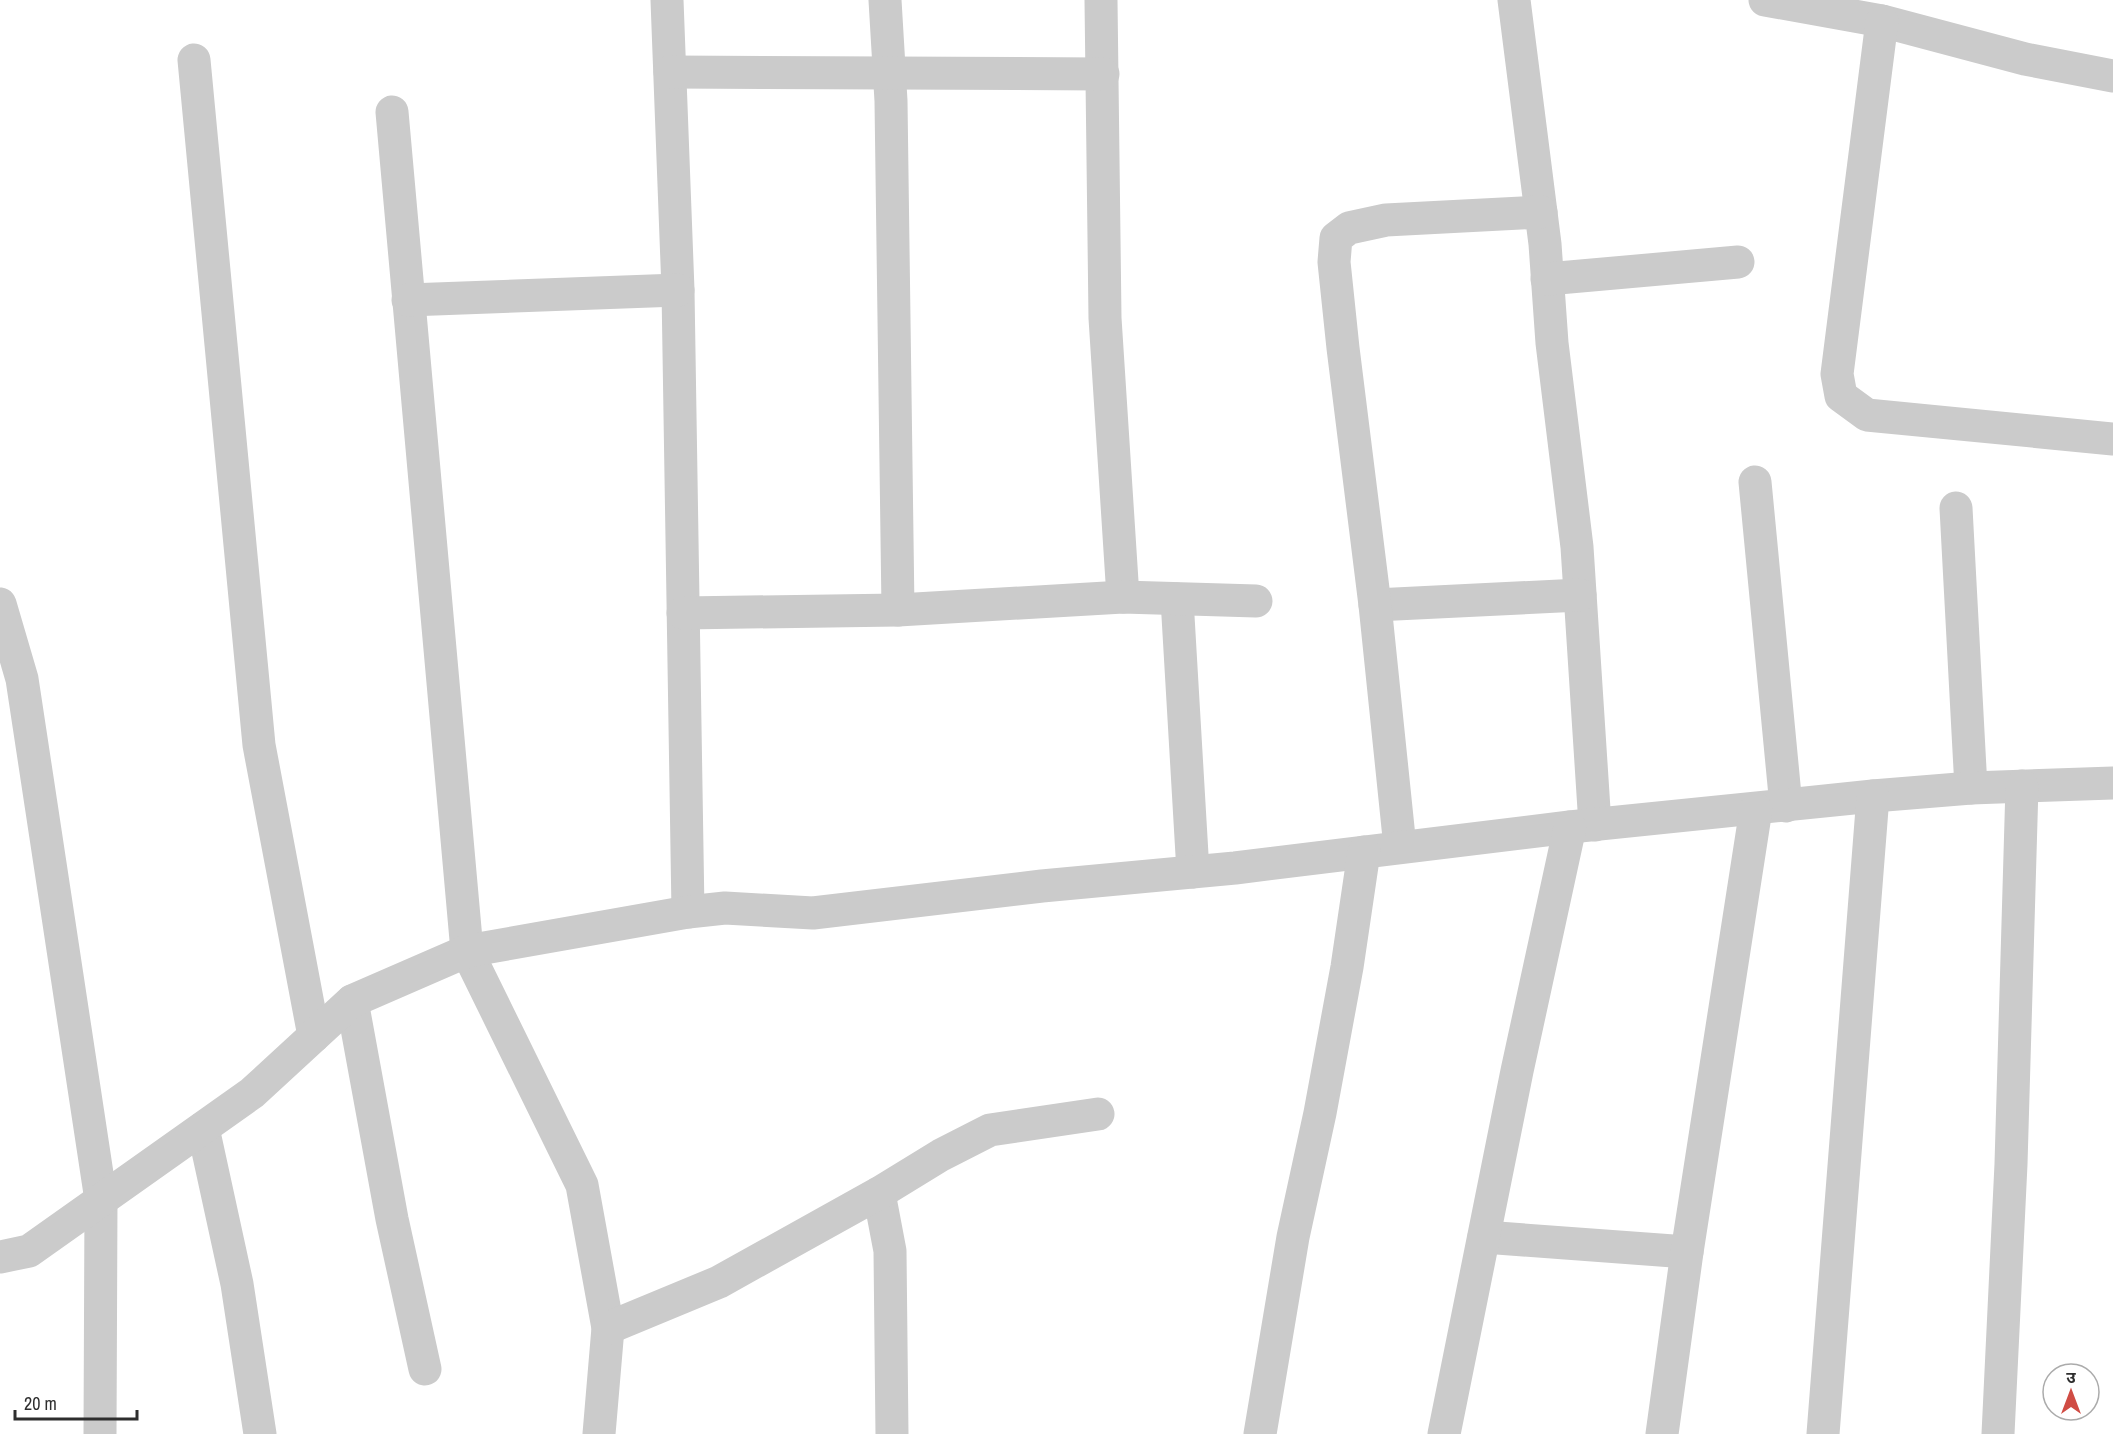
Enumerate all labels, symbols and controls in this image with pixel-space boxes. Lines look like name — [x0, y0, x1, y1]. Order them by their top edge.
north arrow — [2041, 1362, 2101, 1422]
text: उ — [2066, 1366, 2076, 1388]
scale bar — [15, 1383, 136, 1421]
text: 20 m — [24, 1391, 57, 1416]

